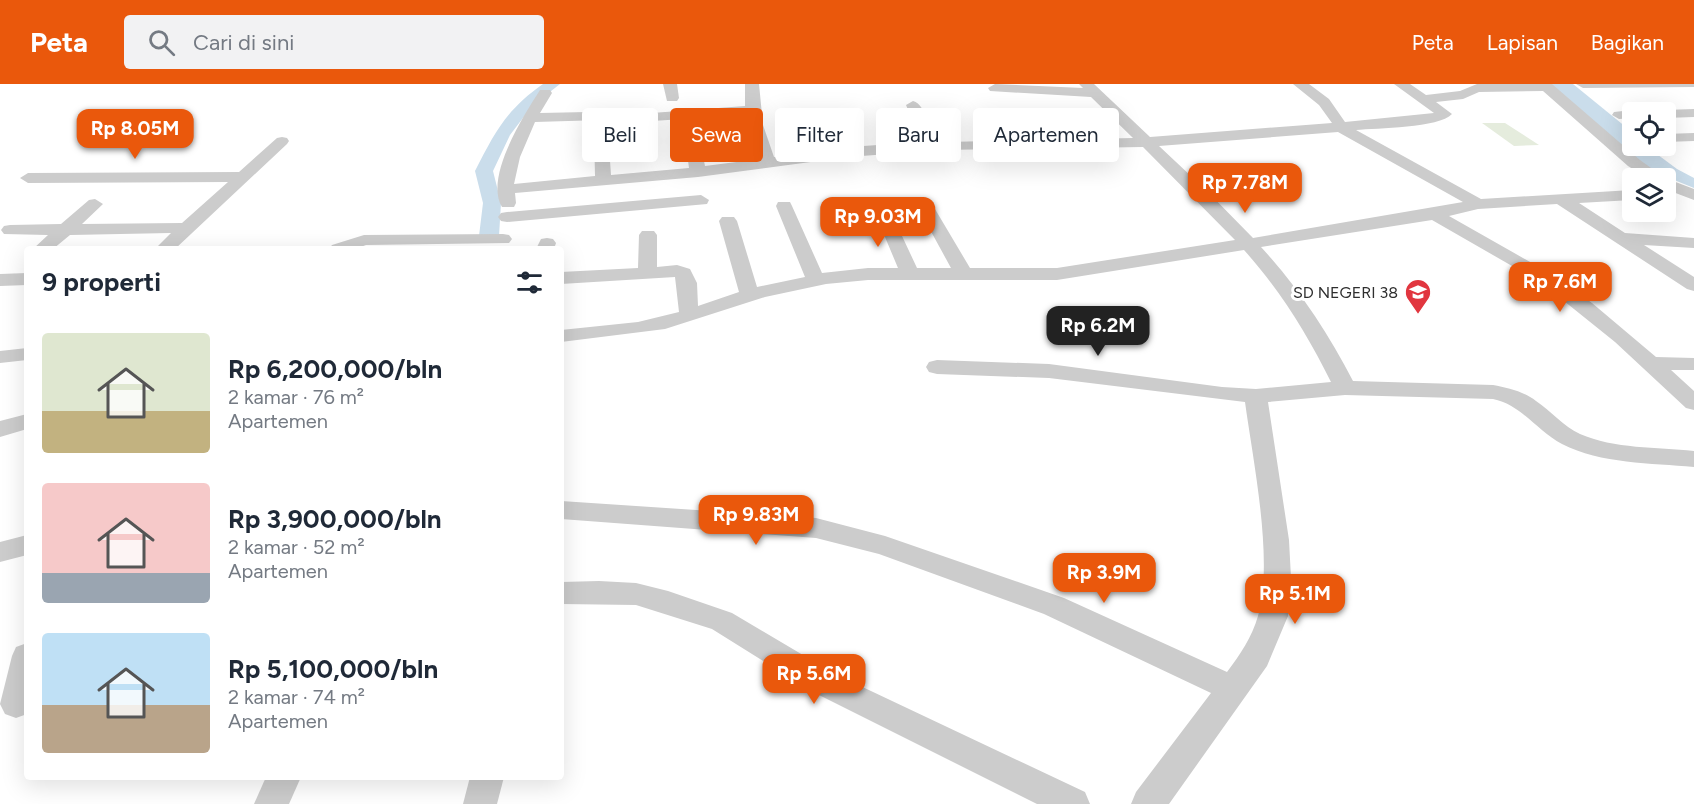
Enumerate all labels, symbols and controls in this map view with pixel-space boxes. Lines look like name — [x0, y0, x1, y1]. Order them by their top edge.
search box — [124, 15, 544, 69]
text: Peta — [30, 25, 88, 59]
icon: search — [145, 26, 178, 59]
text: Cari di sini — [193, 29, 294, 56]
text: Peta — [1412, 30, 1454, 55]
text: Lapisan — [1487, 30, 1558, 55]
text: Bagikan — [1591, 30, 1664, 55]
map controls — [1622, 102, 1676, 222]
button: locate — [1622, 102, 1676, 156]
chip: Beli — [582, 108, 658, 162]
chip: Sewa — [670, 108, 763, 162]
chip: Filter — [775, 108, 864, 162]
chip: Baru — [876, 108, 961, 162]
chip: Apartemen — [973, 108, 1119, 162]
pin: Rp 8.05M — [73, 109, 197, 160]
text: Rp 8.05M — [91, 116, 179, 140]
pin: Rp 7.78M — [1183, 163, 1307, 214]
button: layers — [1622, 168, 1676, 222]
text: Rp 7.78M — [1202, 170, 1288, 194]
pin: Rp 9.03M — [816, 197, 940, 248]
text: Rp 9.03M — [834, 204, 922, 228]
pin: Rp 7.6M — [1505, 262, 1615, 313]
text: 9 properti — [42, 266, 161, 298]
icon: filters — [513, 266, 546, 299]
text: Rp 7.6M — [1523, 269, 1597, 293]
school or university icon: SD NEGERI 38 — [1403, 277, 1433, 315]
place label: SD NEGERI 38 — [1293, 283, 1398, 302]
pin: Rp 6.2M — [1043, 306, 1153, 357]
text: Rp 6.2M — [1061, 313, 1135, 337]
text: Rp 6,200,000/bln — [228, 353, 442, 385]
icon: home — [90, 357, 162, 429]
text: 2 kamar · 76 m² — [228, 385, 364, 409]
text: Apartemen — [228, 409, 328, 433]
pin: Rp 9.83M — [694, 495, 818, 546]
text: Rp 9.83M — [713, 502, 799, 526]
text: Rp 3,900,000/bln — [228, 503, 442, 535]
icon: home — [90, 507, 162, 579]
text: 2 kamar · 52 m² — [228, 535, 365, 559]
pin: Rp 3.9M — [1049, 553, 1159, 604]
text: Apartemen — [228, 559, 328, 583]
text: Rp 3.9M — [1067, 560, 1141, 584]
pin: Rp 5.1M — [1240, 574, 1350, 625]
text: Rp 5.1M — [1259, 581, 1331, 605]
text: Rp 5,100,000/bln — [228, 653, 438, 685]
pin: Rp 5.6M — [759, 654, 869, 705]
icon: home — [90, 657, 162, 729]
text: Rp 5.6M — [777, 661, 852, 685]
text: 2 kamar · 74 m² — [228, 685, 365, 709]
text: Apartemen — [228, 709, 328, 733]

